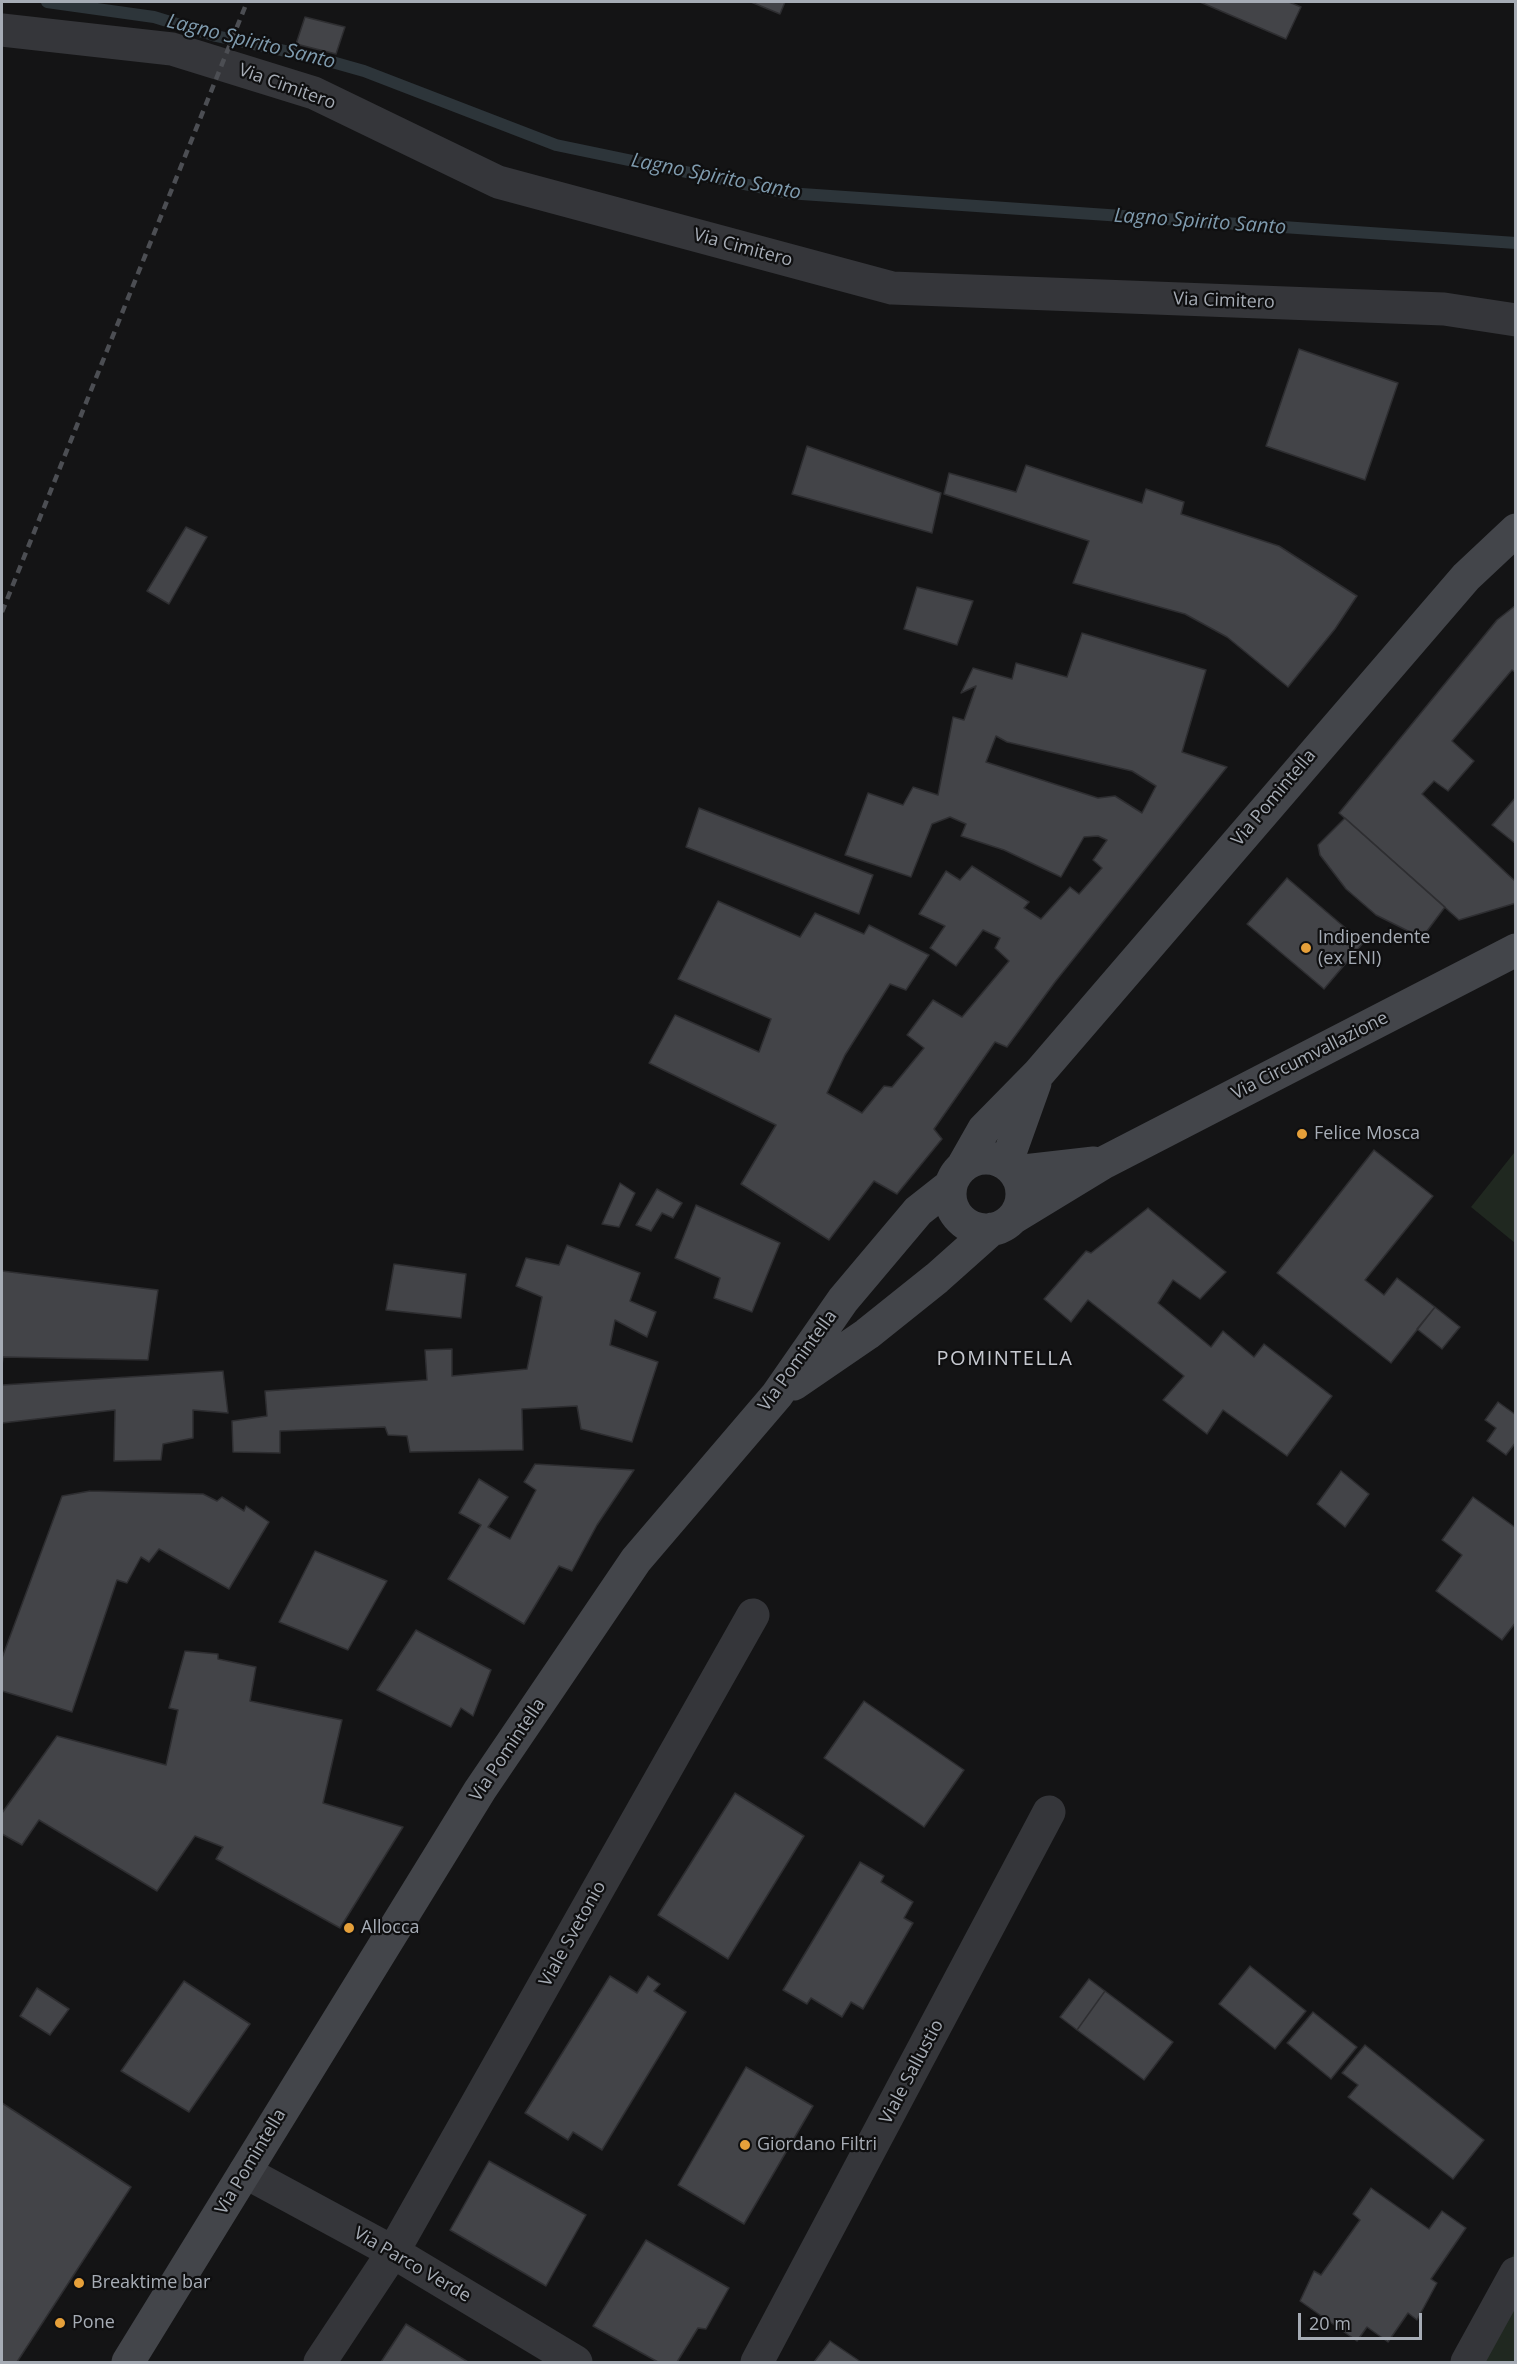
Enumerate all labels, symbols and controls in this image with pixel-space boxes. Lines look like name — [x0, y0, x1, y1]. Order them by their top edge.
water label: Lagno Spirito Santo — [164, 9, 338, 75]
street label: Via Cimitero — [235, 59, 339, 115]
water label: Lagno Spirito Santo — [629, 149, 803, 205]
water label: Lagno Spirito Santo — [1113, 204, 1287, 240]
street label: Via Cimitero — [691, 224, 795, 272]
street label: Via Cimitero — [1173, 288, 1275, 314]
street label: Via Pomintella — [1227, 745, 1321, 851]
place label: Indipendente (ex ENI) — [1318, 927, 1430, 970]
marker: Indipendente (ex ENI) — [1299, 941, 1313, 955]
street label: Via Circumvallazione — [1228, 1007, 1392, 1105]
place label: Felice Mosca — [1314, 1123, 1420, 1145]
marker: Felice Mosca — [1295, 1127, 1309, 1141]
street label: Via Pomintella — [754, 1306, 842, 1416]
district label: POMINTELLA — [937, 1347, 1073, 1371]
street label: Via Pomintella — [466, 1694, 550, 1806]
street label: Viale Svetonio — [535, 1877, 611, 1991]
place label: Allocca — [361, 1917, 420, 1939]
marker: Allocca — [342, 1921, 356, 1935]
street label: Viale Sallustio — [875, 2016, 949, 2128]
street label: Via Pomintella — [211, 2105, 291, 2219]
place label: Giordano Filtri — [757, 2134, 877, 2156]
marker: Giordano Filtri — [738, 2138, 752, 2152]
street label: Via Parco Verde — [350, 2223, 474, 2307]
place label: Breaktime bar — [91, 2272, 210, 2294]
marker: Breaktime bar — [72, 2276, 86, 2290]
scale bar — [1301, 2301, 1426, 2339]
text: 20 m — [1309, 2311, 1351, 2335]
place label: Pone — [72, 2312, 115, 2334]
marker: Pone — [53, 2316, 67, 2330]

